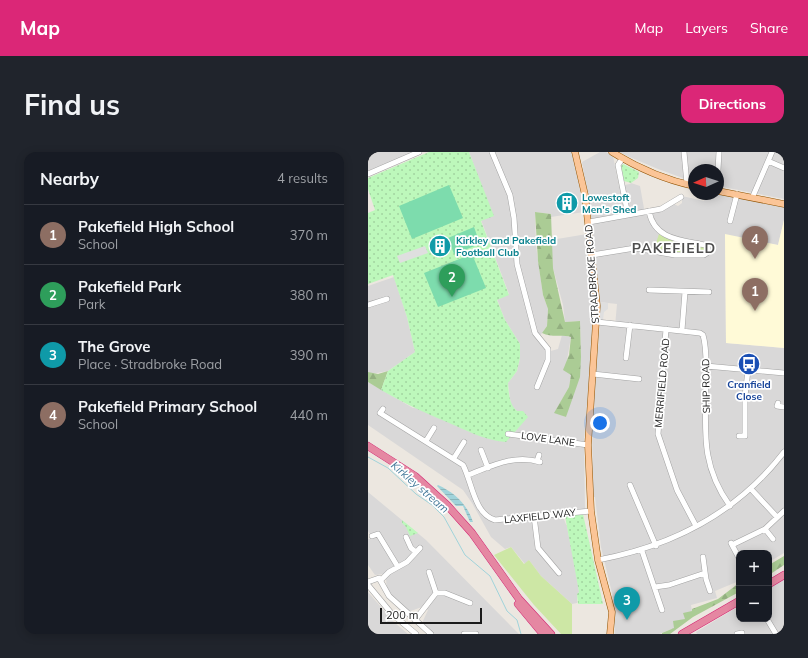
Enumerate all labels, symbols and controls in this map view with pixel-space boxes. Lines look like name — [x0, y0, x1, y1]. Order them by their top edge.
text: Map — [20, 16, 60, 40]
text: Map — [634, 19, 663, 37]
text: Layers — [685, 19, 728, 37]
text: Share — [750, 19, 788, 37]
button: Directions — [681, 85, 784, 123]
text: Find us — [24, 87, 120, 122]
north arrow — [688, 164, 724, 200]
text: Nearby — [40, 168, 99, 189]
text: 4 results — [277, 170, 328, 186]
building icon: Lowestoft Men's Shed — [554, 190, 580, 216]
place label: Lowestoft Men's Shed — [582, 191, 637, 216]
text: Pakefield High School — [78, 217, 234, 236]
street label: STRADBROKE ROAD — [582, 224, 602, 324]
pin: 4 — [742, 226, 768, 259]
text: 1 — [49, 227, 57, 243]
text: 370 m — [290, 227, 328, 243]
building icon: Kirkley and Pakefield Football Club — [427, 233, 453, 259]
place label: Kirkley and Pakefield Football Club — [456, 234, 556, 259]
text: School — [78, 236, 118, 252]
district label: PAKEFIELD — [632, 239, 716, 257]
pin: 2 — [439, 264, 465, 297]
text: Pakefield Park — [78, 277, 181, 296]
pin: 1 — [742, 278, 768, 311]
text: 2 — [49, 287, 57, 303]
text: 380 m — [290, 287, 328, 303]
text: Park — [78, 296, 105, 312]
text: The Grove — [78, 337, 151, 356]
street label: MERRIFIELD ROAD — [652, 338, 672, 428]
text: 3 — [49, 347, 57, 363]
text: 390 m — [290, 347, 328, 363]
bus stop icon: Cranfield Close — [736, 351, 762, 377]
text: Place · Stradbroke Road — [78, 356, 222, 372]
street label: SHIP ROAD — [699, 358, 713, 414]
place label: Cranfield Close — [727, 378, 771, 403]
text: Pakefield Primary School — [78, 397, 257, 416]
text: 4 — [49, 407, 57, 423]
text: 440 m — [290, 407, 328, 423]
your location — [590, 413, 610, 433]
text: School — [78, 416, 118, 432]
street label: LOVE LANE — [520, 429, 576, 449]
water label: Kirkley stream — [388, 458, 452, 516]
street label: LAXFIELD WAY — [504, 506, 577, 526]
map controls — [736, 550, 772, 622]
button: + — [736, 550, 772, 586]
button: − — [736, 586, 772, 622]
pin: 3 — [614, 587, 640, 620]
scale bar — [380, 606, 482, 625]
text: 200 m — [386, 608, 418, 622]

